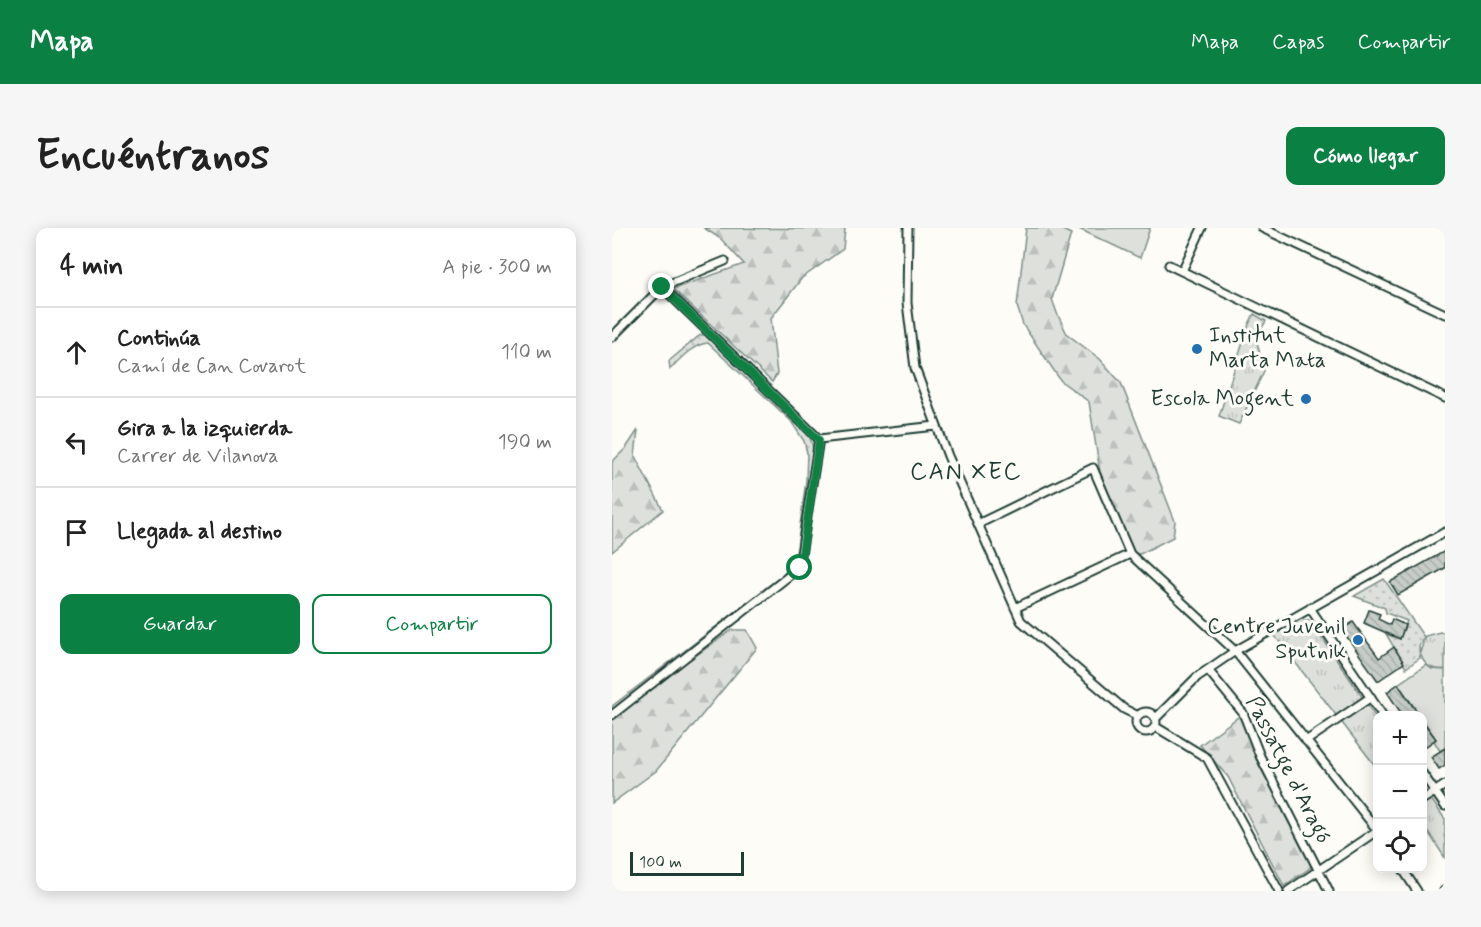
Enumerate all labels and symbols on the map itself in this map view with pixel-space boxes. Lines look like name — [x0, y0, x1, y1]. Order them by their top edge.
route end — [648, 273, 674, 299]
place label: Institut Marta Mata — [1209, 322, 1326, 375]
marker: Institut Marta Mata — [1190, 342, 1204, 356]
place label: Escola Mogent — [1150, 385, 1294, 416]
marker: Escola Mogent — [1299, 392, 1313, 406]
district label: CAN XEC — [910, 457, 1022, 488]
route start — [786, 554, 812, 580]
place label: Centre Juvenil Sputnik — [1207, 613, 1346, 666]
marker: Centre Juvenil Sputnik — [1351, 633, 1365, 647]
street label: Passatge d'Aragó — [1236, 692, 1337, 850]
scale bar — [630, 849, 744, 876]

